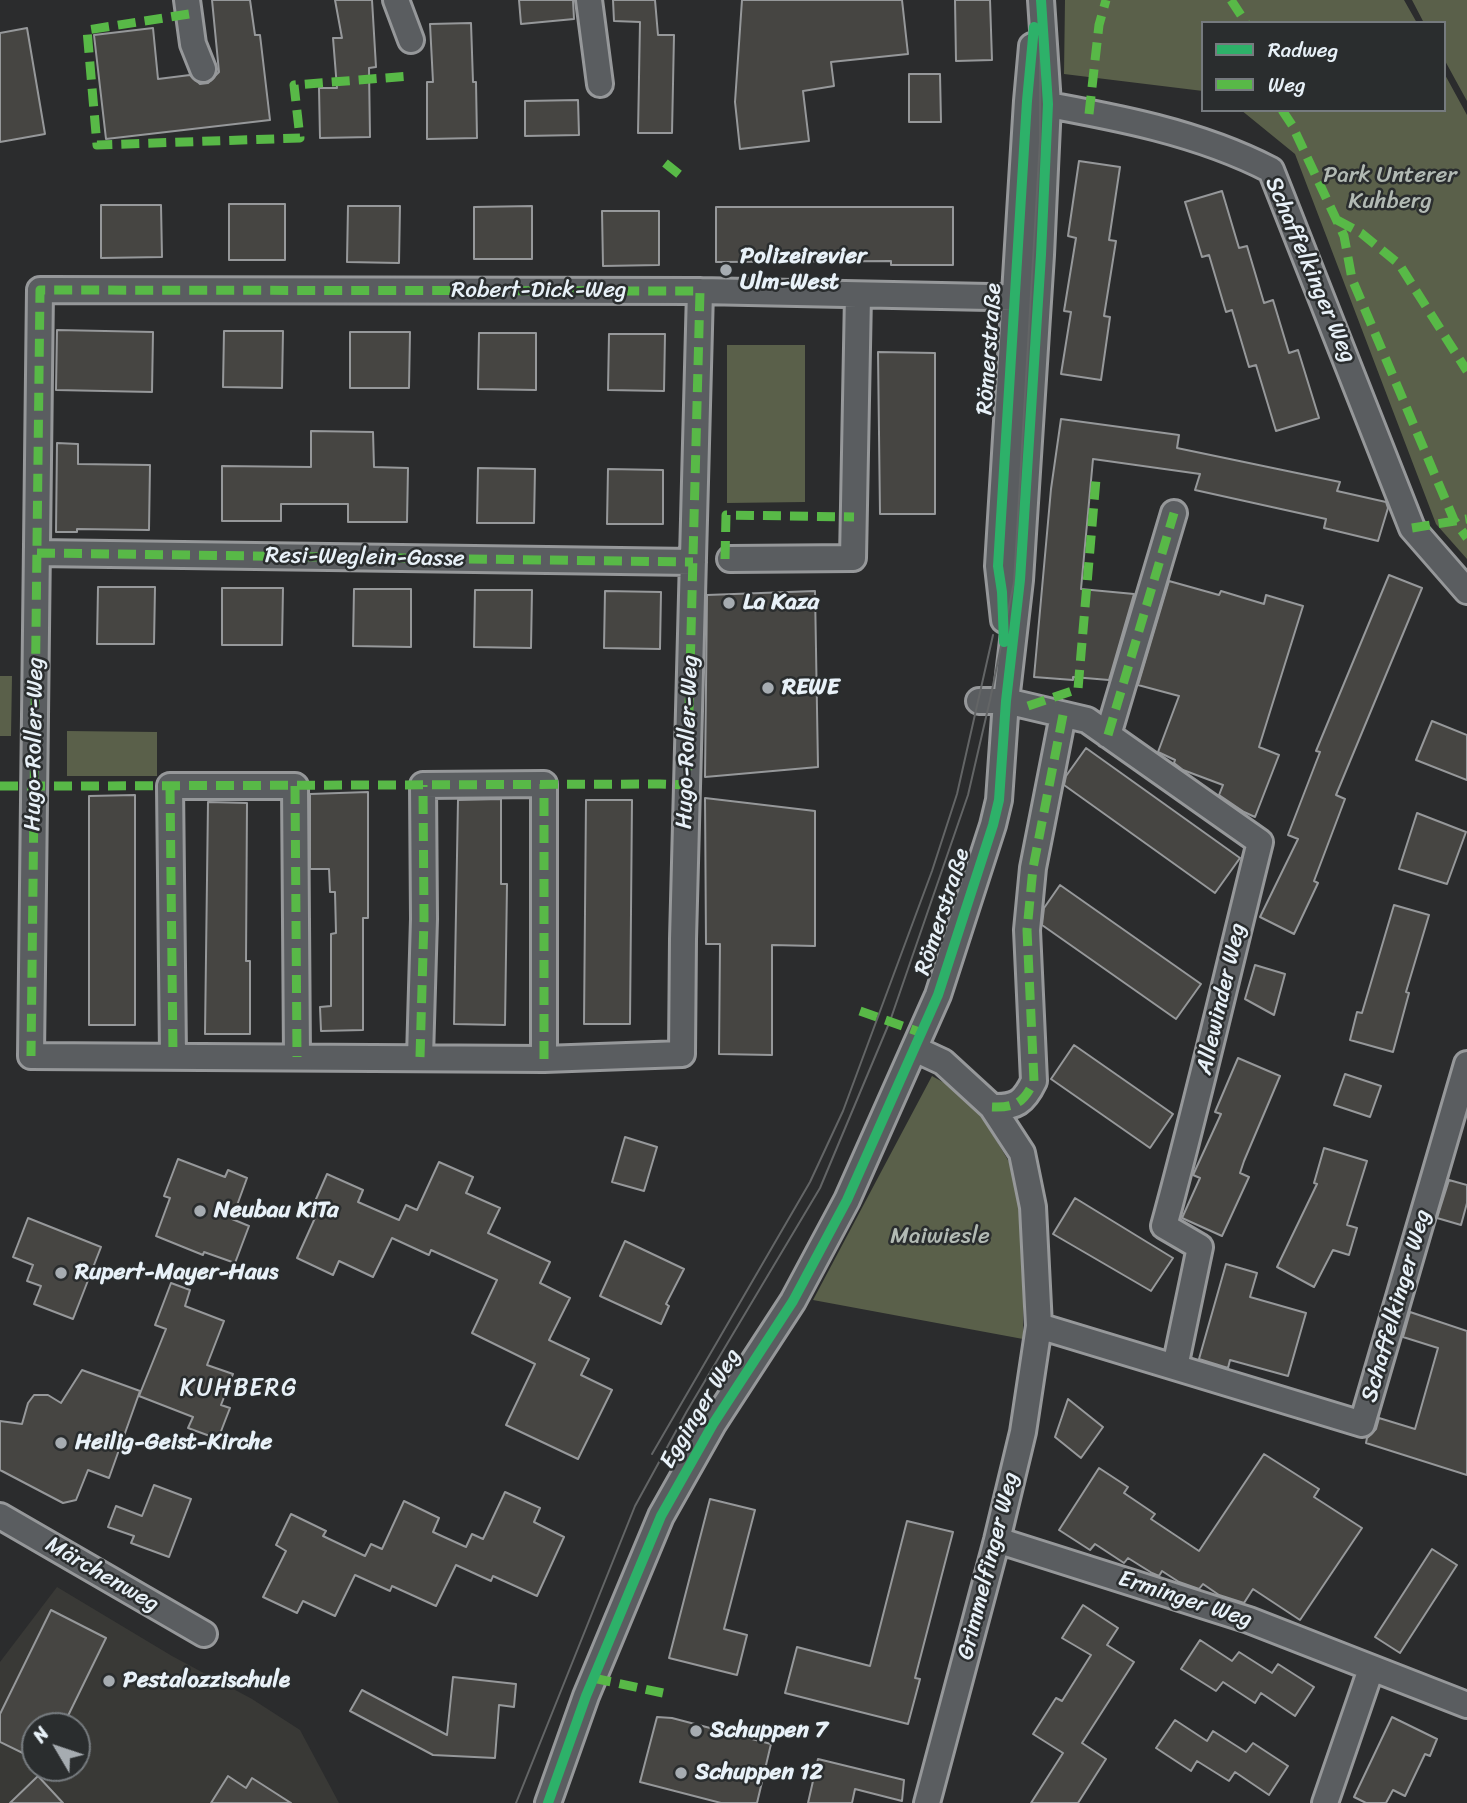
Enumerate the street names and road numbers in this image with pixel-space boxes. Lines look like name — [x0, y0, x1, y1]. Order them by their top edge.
street label: Schaffelkinger Weg — [1258, 173, 1362, 367]
street label: Robert-Dick-Weg — [451, 277, 627, 305]
street label: Römerstraße — [972, 282, 1008, 416]
street label: Resi-Weglein-Gasse — [265, 542, 465, 574]
street label: Hugo-Roller-Weg — [671, 655, 705, 829]
street label: Hugo-Roller-Weg — [20, 657, 50, 831]
street label: Römerstraße — [909, 845, 977, 979]
street label: Allewinder Weg — [1191, 921, 1253, 1077]
street label: Schaffelkinger Weg — [1356, 1206, 1438, 1406]
street label: Egginger Weg — [654, 1344, 748, 1474]
street label: Grimmelfinger Weg — [952, 1469, 1026, 1663]
street label: Märchenweg — [40, 1531, 164, 1619]
street label: Erminger Weg — [1115, 1565, 1255, 1635]

